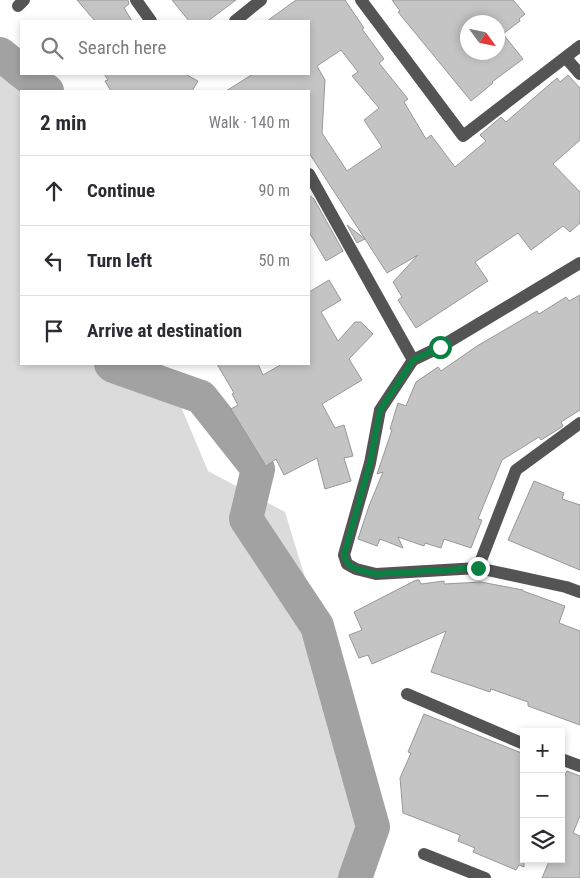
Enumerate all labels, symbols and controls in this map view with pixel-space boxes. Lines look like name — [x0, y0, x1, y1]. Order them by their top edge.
north arrow — [460, 15, 505, 60]
search box — [20, 20, 310, 75]
icon: search — [38, 34, 66, 62]
text: Search here — [78, 36, 166, 59]
text: 2 min — [40, 111, 87, 135]
text: Walk · 140 m — [209, 113, 290, 132]
icon: ahead — [40, 177, 68, 205]
text: Continue — [87, 179, 155, 202]
text: 90 m — [258, 181, 290, 200]
icon: left — [40, 247, 68, 275]
text: Turn left — [87, 249, 152, 272]
text: 50 m — [258, 251, 290, 270]
icon: arrive — [40, 317, 68, 345]
text: Arrive at destination — [87, 319, 242, 342]
route start — [429, 336, 452, 359]
route end — [467, 557, 490, 580]
map controls — [520, 728, 565, 863]
button: + — [520, 728, 565, 773]
button: − — [520, 773, 565, 818]
button: layers — [520, 818, 565, 863]

